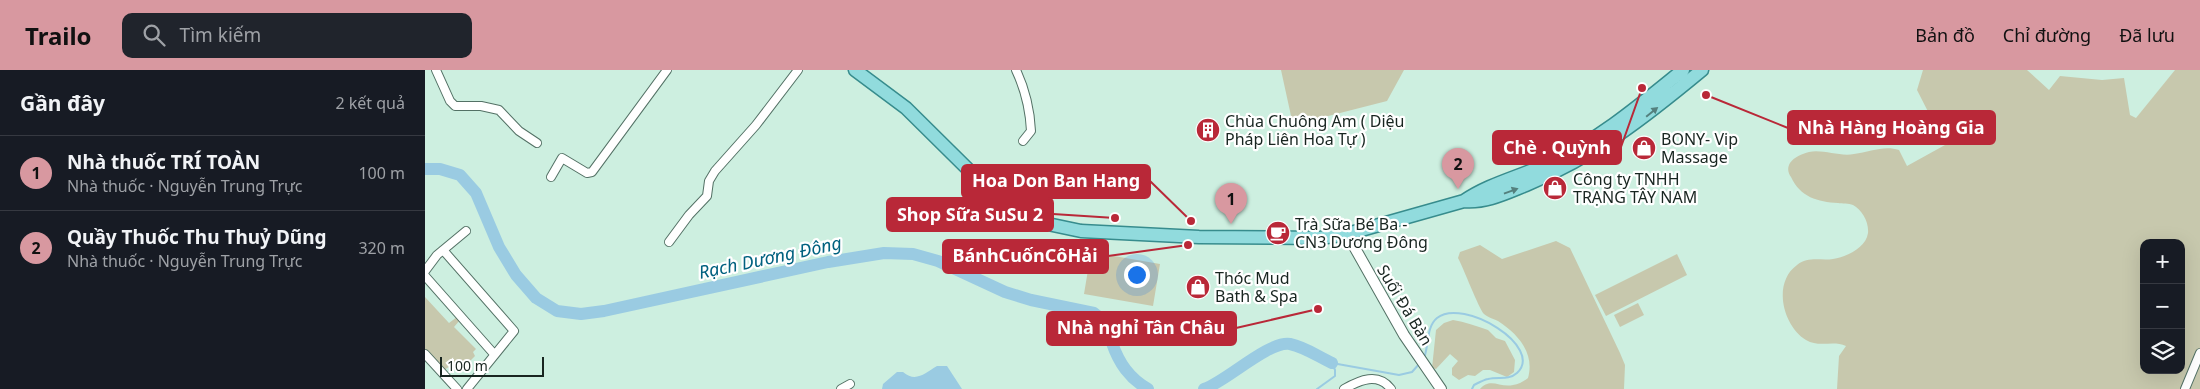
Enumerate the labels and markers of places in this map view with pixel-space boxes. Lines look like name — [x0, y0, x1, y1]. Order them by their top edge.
place label: Chùa Chuông Am ( Diệu Pháp Liên Hoa Tự ) — [1225, 110, 1405, 150]
callout: Nhà Hàng Hoàng Gia — [1788, 111, 1995, 144]
building icon: Chùa Chuông Am ( Diệu Pháp Liên Hoa Tự ) — [1195, 117, 1221, 143]
place label: BONY- Vip Massage — [1661, 128, 1738, 168]
callout: Chè . Quỳnh — [1493, 131, 1621, 164]
shop icon: BONY- Vip Massage — [1631, 135, 1657, 161]
pin: 2 — [1442, 148, 1474, 189]
callout: Hoa Don Ban Hang — [962, 165, 1150, 198]
place label: Công ty TNHH TRẠNG TÂY NAM — [1573, 168, 1697, 208]
shop icon: Công ty TNHH TRẠNG TÂY NAM — [1542, 175, 1568, 201]
pin: 1 — [1215, 183, 1247, 224]
callout: Shop Sữa SuSu 2 — [887, 198, 1053, 231]
place label: Trà Sữa Bé Ba - CN3 Dương Đông — [1295, 213, 1428, 253]
cafe icon: Trà Sữa Bé Ba - CN3 Dương Đông — [1265, 220, 1291, 246]
callout: BánhCuốnCôHải — [943, 240, 1108, 273]
place label: Thóc Mud Bath & Spa — [1215, 267, 1298, 307]
shop icon: Thóc Mud Bath & Spa — [1185, 274, 1211, 300]
callout: Nhà nghỉ Tân Châu — [1047, 312, 1236, 345]

